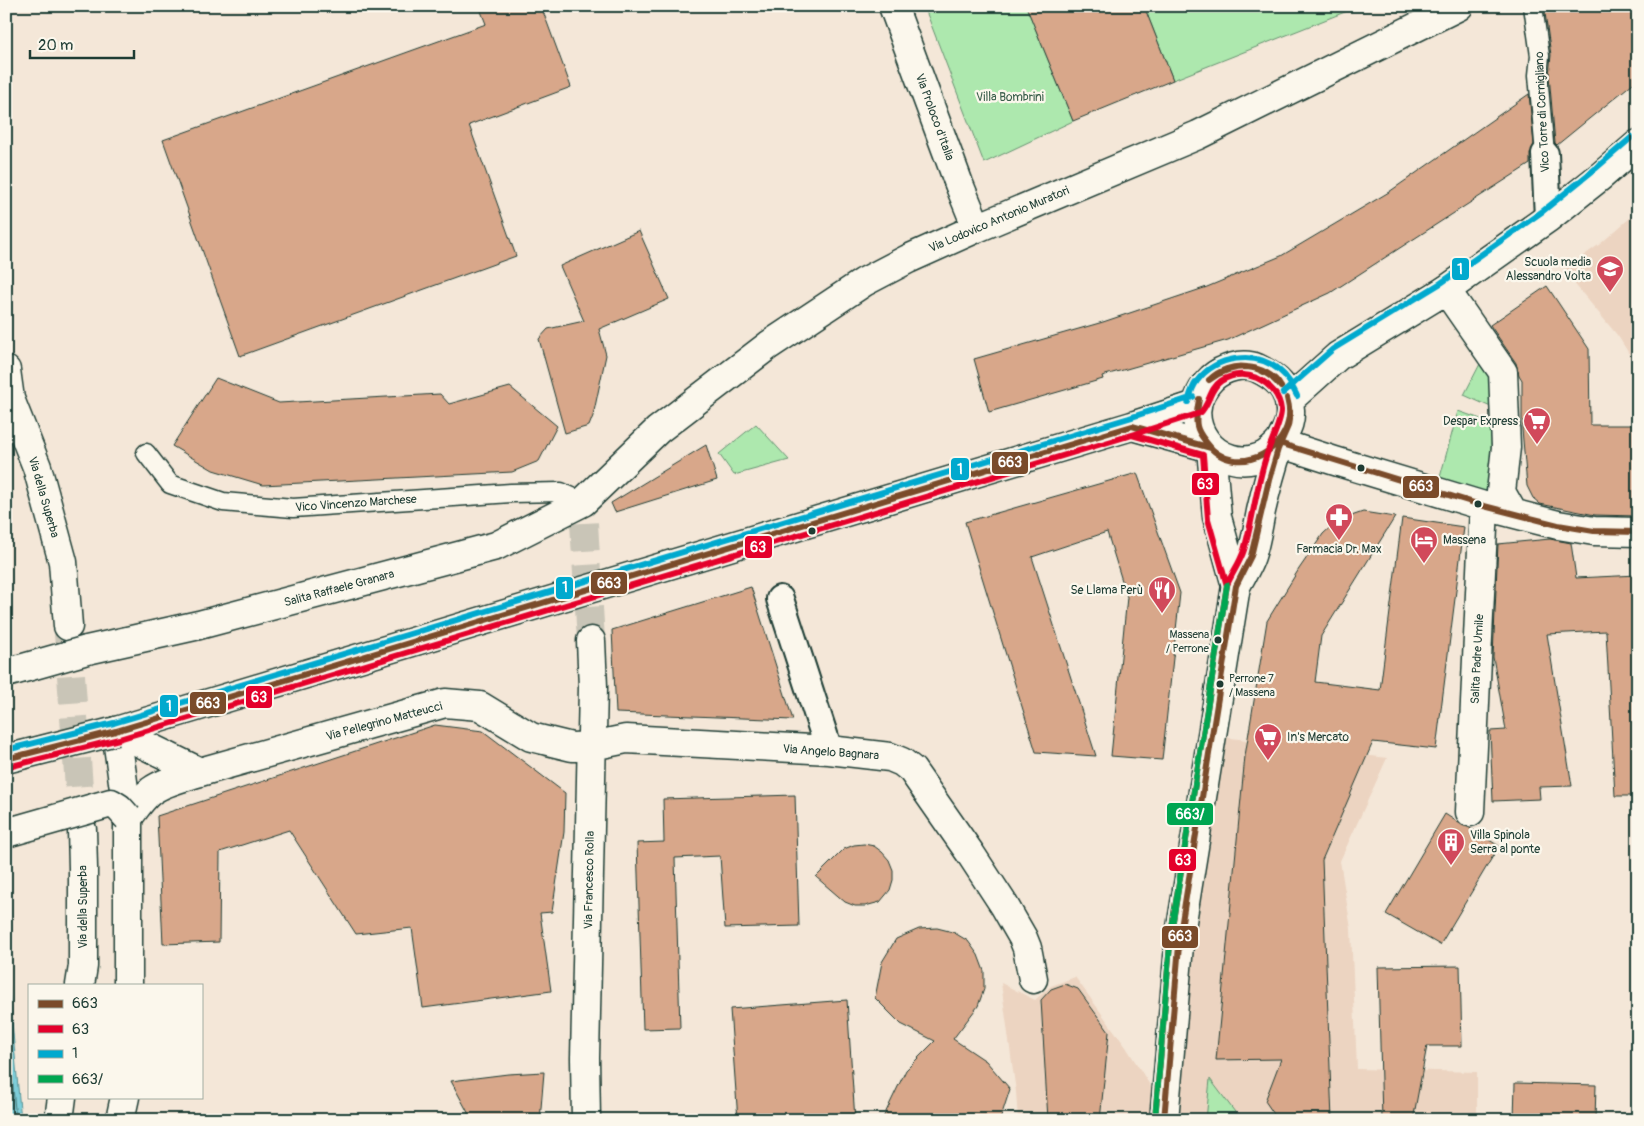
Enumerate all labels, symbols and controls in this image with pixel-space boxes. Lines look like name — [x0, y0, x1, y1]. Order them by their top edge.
scale bar — [30, 28, 134, 60]
text: 20 m — [38, 36, 73, 55]
street label: Vico Torre di Cornigliano — [1532, 50, 1553, 173]
street label: Via Proloco d'Italia — [912, 72, 957, 163]
park label: Villa Bombrini — [976, 90, 1044, 105]
street label: Via Lodovico Antonio Muratori — [927, 183, 1072, 256]
school or university icon: Scuola media Alessandro Volta — [1595, 254, 1625, 293]
place label: Scuola media Alessandro Volta — [1506, 255, 1591, 284]
line badge: 1 — [1451, 257, 1470, 281]
text: 1 — [1457, 261, 1463, 278]
supermarket icon: Despar Express — [1522, 406, 1552, 445]
place label: Despar Express — [1443, 414, 1519, 429]
line badge: 663 — [991, 451, 1029, 475]
text: 663 — [998, 454, 1022, 471]
street label: Via della Superba — [25, 455, 62, 540]
line badge: 1 — [950, 457, 970, 481]
text: 1 — [957, 461, 963, 478]
unlabelled marker — [1356, 463, 1366, 473]
line badge: 63 — [1191, 472, 1220, 496]
line badge: 663 — [1402, 475, 1440, 499]
text: 63 — [1197, 476, 1213, 493]
text: 663 — [1409, 478, 1433, 495]
street label: Vico Vincenzo Marchese — [295, 492, 417, 515]
unlabelled marker — [1473, 499, 1483, 509]
pharmacy icon: Farmacia Dr. Max — [1324, 502, 1354, 541]
hotel icon: Massena — [1409, 525, 1439, 564]
unlabelled marker — [807, 526, 817, 536]
place label: Massena — [1443, 533, 1486, 548]
line badge: 63 — [744, 535, 773, 559]
text: 63 — [750, 539, 766, 556]
place label: Farmacia Dr. Max — [1296, 542, 1382, 557]
street label: Salita Raffaele Granara — [282, 566, 396, 610]
line badge: 663 — [590, 571, 628, 595]
text: 663 — [597, 575, 621, 592]
restaurant icon: Se Llama Perù — [1147, 575, 1177, 614]
line badge: 1 — [555, 576, 574, 600]
text: 1 — [562, 579, 568, 596]
place label: Se Llama Perù — [1070, 583, 1143, 598]
street label: Salita Padre Umile — [1468, 613, 1487, 704]
place label: Massena / Perrone — [1166, 628, 1210, 655]
marker: Massena / Perrone — [1213, 635, 1223, 645]
place label: Perrone 7 / Massena — [1229, 672, 1275, 699]
marker: Perrone 7 / Massena — [1215, 679, 1225, 689]
line badge: 63 — [245, 685, 273, 709]
text: 63 — [251, 689, 267, 706]
line badge: 663 — [189, 691, 227, 715]
line badge: 1 — [159, 694, 179, 718]
text: 663 — [196, 695, 220, 712]
text: 1 — [166, 698, 172, 715]
street label: Via Pellegrino Matteucci — [324, 699, 444, 744]
supermarket icon: In's Mercato — [1253, 722, 1283, 761]
place label: In's Mercato — [1287, 730, 1350, 745]
street label: Via Angelo Bagnara — [782, 742, 880, 763]
line badge: 663/ — [1166, 802, 1214, 826]
text: 663/ — [1175, 806, 1205, 823]
building icon: Villa Spinola Serra al ponte — [1436, 827, 1466, 866]
place label: Villa Spinola Serra al ponte — [1470, 828, 1540, 857]
street label: Via Francesco Rolla — [581, 830, 598, 929]
line badge: 63 — [1168, 848, 1197, 872]
text: 63 — [1175, 852, 1191, 869]
street label: Via della Superba — [76, 865, 91, 949]
line badge: 663 — [1161, 925, 1199, 949]
text: 663 — [1168, 928, 1192, 945]
legend — [28, 984, 202, 1098]
text: 663 — [72, 994, 98, 1013]
text: 63 — [72, 1020, 89, 1039]
text: 1 — [72, 1044, 78, 1063]
text: 663/ — [72, 1070, 103, 1089]

